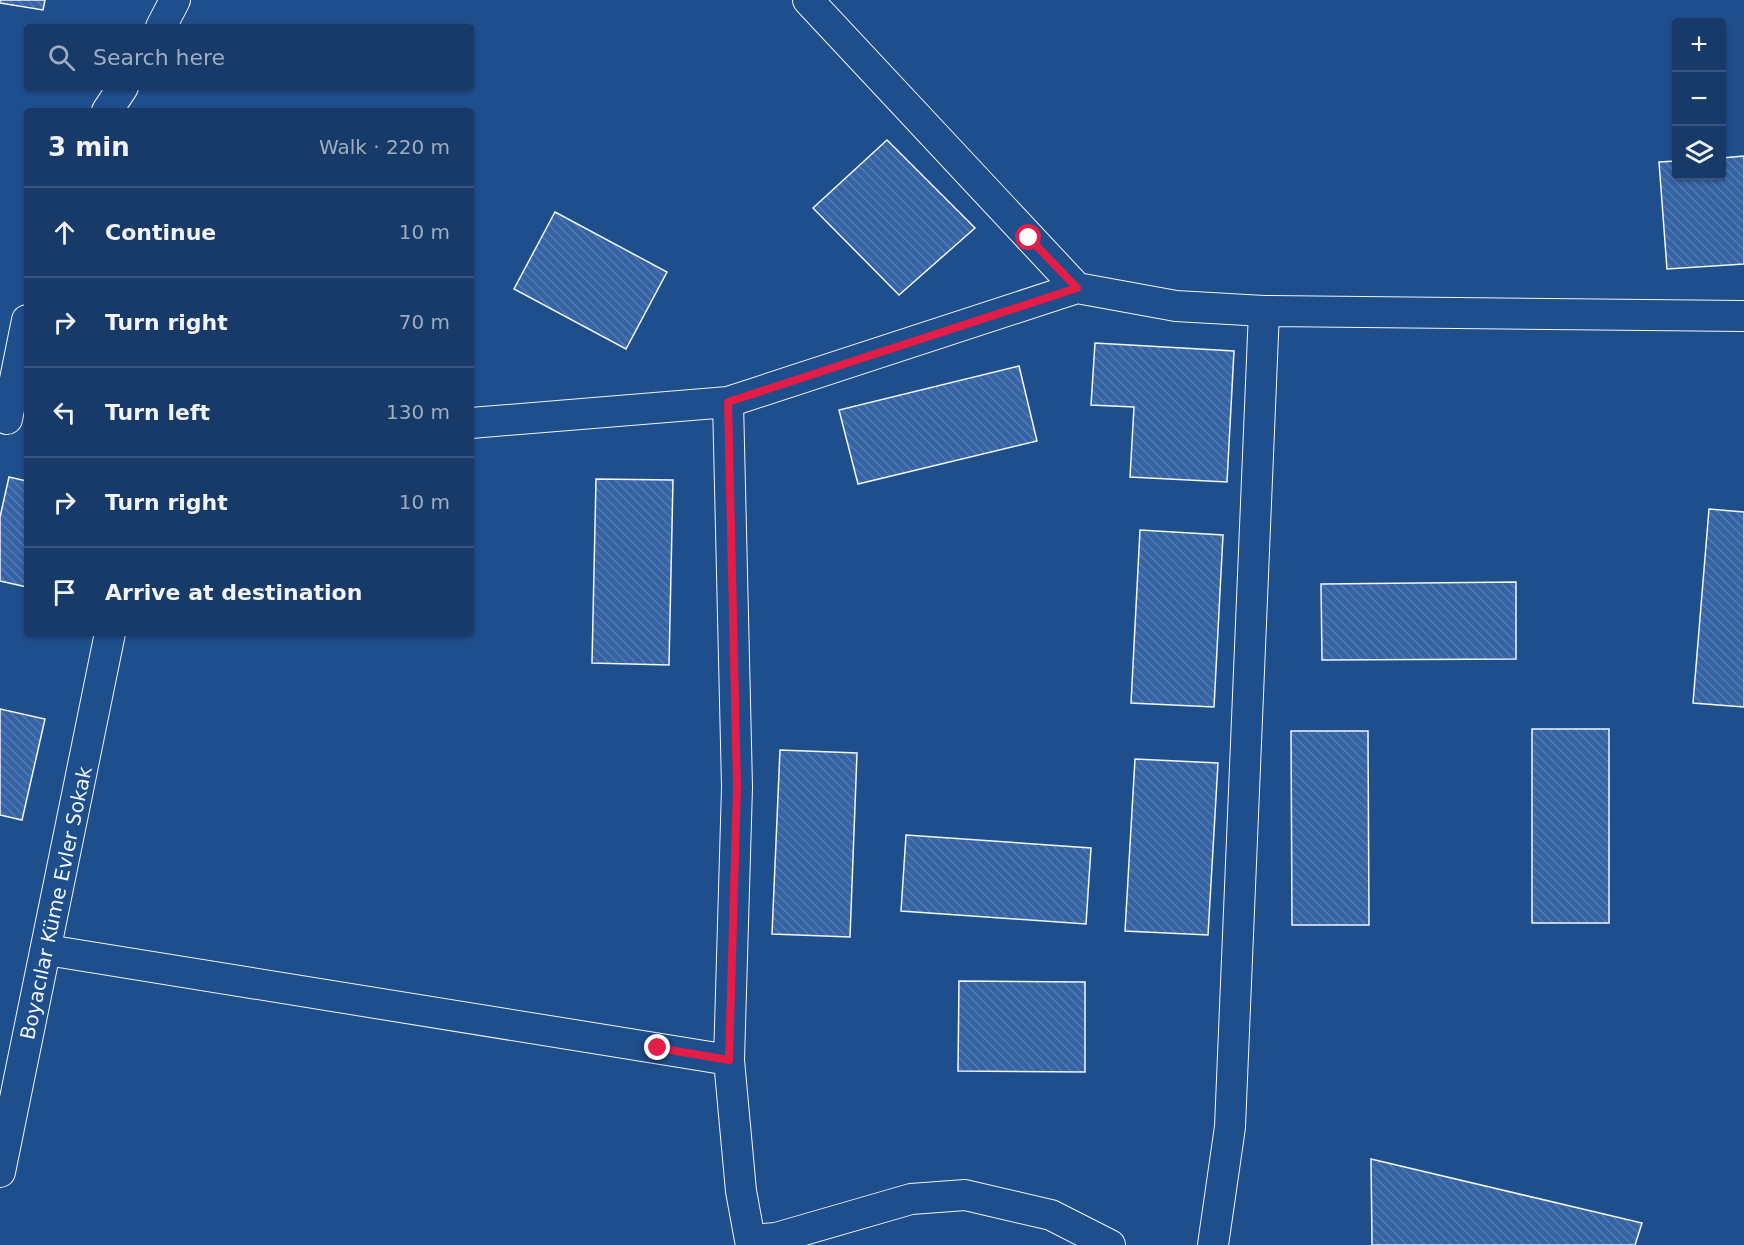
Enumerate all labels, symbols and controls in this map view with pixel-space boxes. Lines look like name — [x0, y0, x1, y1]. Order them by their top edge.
map controls — [1672, 18, 1726, 180]
button: + — [1672, 18, 1726, 72]
search box — [24, 24, 474, 90]
icon: search — [45, 41, 78, 74]
text: Search here — [93, 45, 225, 70]
button: − — [1672, 72, 1726, 126]
button: layers — [1672, 126, 1726, 180]
text: 3 min — [48, 132, 130, 162]
text: Walk · 220 m — [319, 135, 450, 159]
icon: ahead — [48, 216, 81, 249]
text: Continue — [105, 220, 216, 245]
text: 10 m — [399, 220, 450, 244]
route start — [1015, 224, 1041, 250]
icon: right — [48, 306, 81, 339]
text: Turn right — [105, 310, 228, 335]
text: 70 m — [399, 310, 450, 334]
icon: left — [48, 396, 81, 429]
text: Turn left — [105, 400, 210, 425]
text: 130 m — [386, 400, 450, 424]
icon: right — [48, 486, 81, 519]
text: Turn right — [105, 490, 228, 515]
text: 10 m — [399, 490, 450, 514]
icon: arrive — [48, 576, 81, 609]
text: Arrive at destination — [105, 580, 362, 605]
street label: Boyacılar Küme Evler Sokak — [15, 764, 97, 1042]
route end — [644, 1034, 670, 1060]

